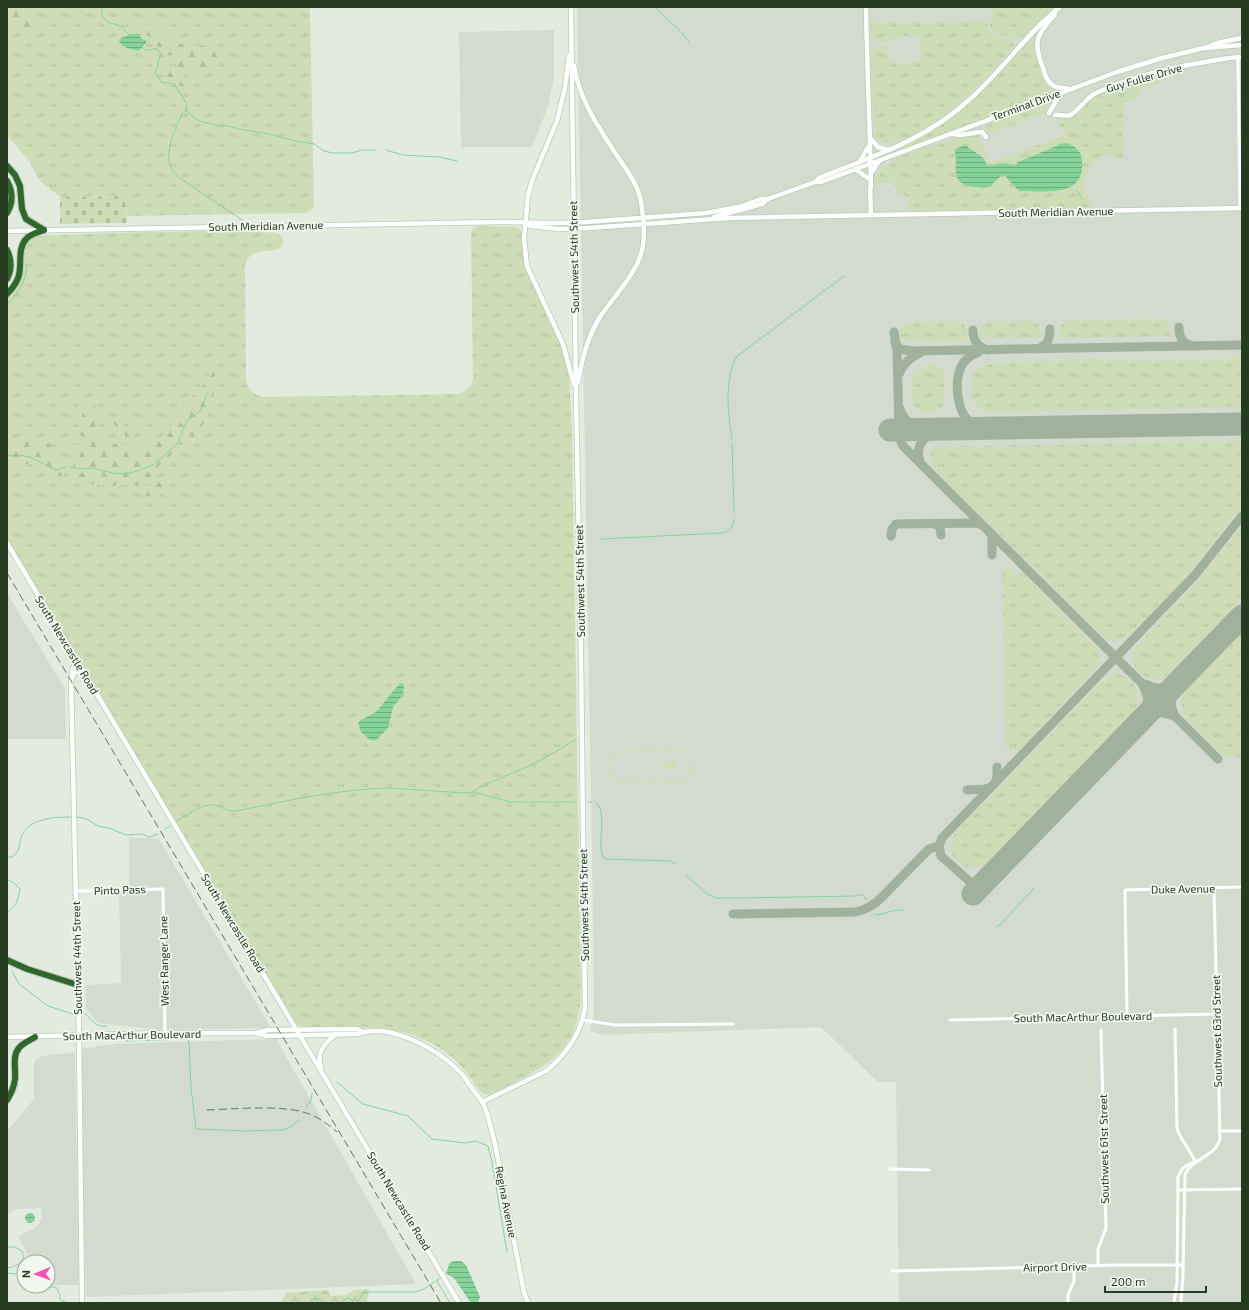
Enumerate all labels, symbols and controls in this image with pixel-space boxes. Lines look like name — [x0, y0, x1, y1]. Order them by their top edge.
street label: Guy Fuller Drive — [1104, 60, 1183, 95]
street label: Terminal Drive — [990, 86, 1062, 123]
street label: Southwest 54th Street — [566, 201, 581, 313]
street label: South Meridian Avenue — [998, 204, 1114, 219]
street label: South Meridian Avenue — [208, 218, 324, 233]
street label: Southwest 54th Street — [572, 525, 587, 637]
street label: South Newcastle Road — [33, 593, 102, 696]
street label: Southwest 54th Street — [576, 849, 591, 961]
street label: South Newcastle Road — [199, 871, 268, 974]
street label: Duke Avenue — [1151, 881, 1215, 896]
street label: Pinto Pass — [94, 882, 147, 897]
street label: Southwest 44th Street — [69, 901, 84, 1015]
street label: West Ranger Lane — [156, 916, 171, 1006]
street label: Southwest 63rd Street — [1209, 975, 1224, 1087]
street label: South MacArthur Boulevard — [1014, 1009, 1152, 1024]
street label: South MacArthur Boulevard — [63, 1027, 201, 1042]
street label: Southwest 61st Street — [1096, 1094, 1111, 1204]
street label: South Newcastle Road — [365, 1149, 434, 1252]
street label: Regina Avenue — [493, 1165, 520, 1239]
north arrow — [16, 1254, 56, 1294]
street label: Airport Drive — [1023, 1259, 1087, 1274]
scale bar — [1105, 1268, 1206, 1294]
text: N — [19, 1270, 32, 1278]
text: 200 m — [1111, 1274, 1145, 1288]

